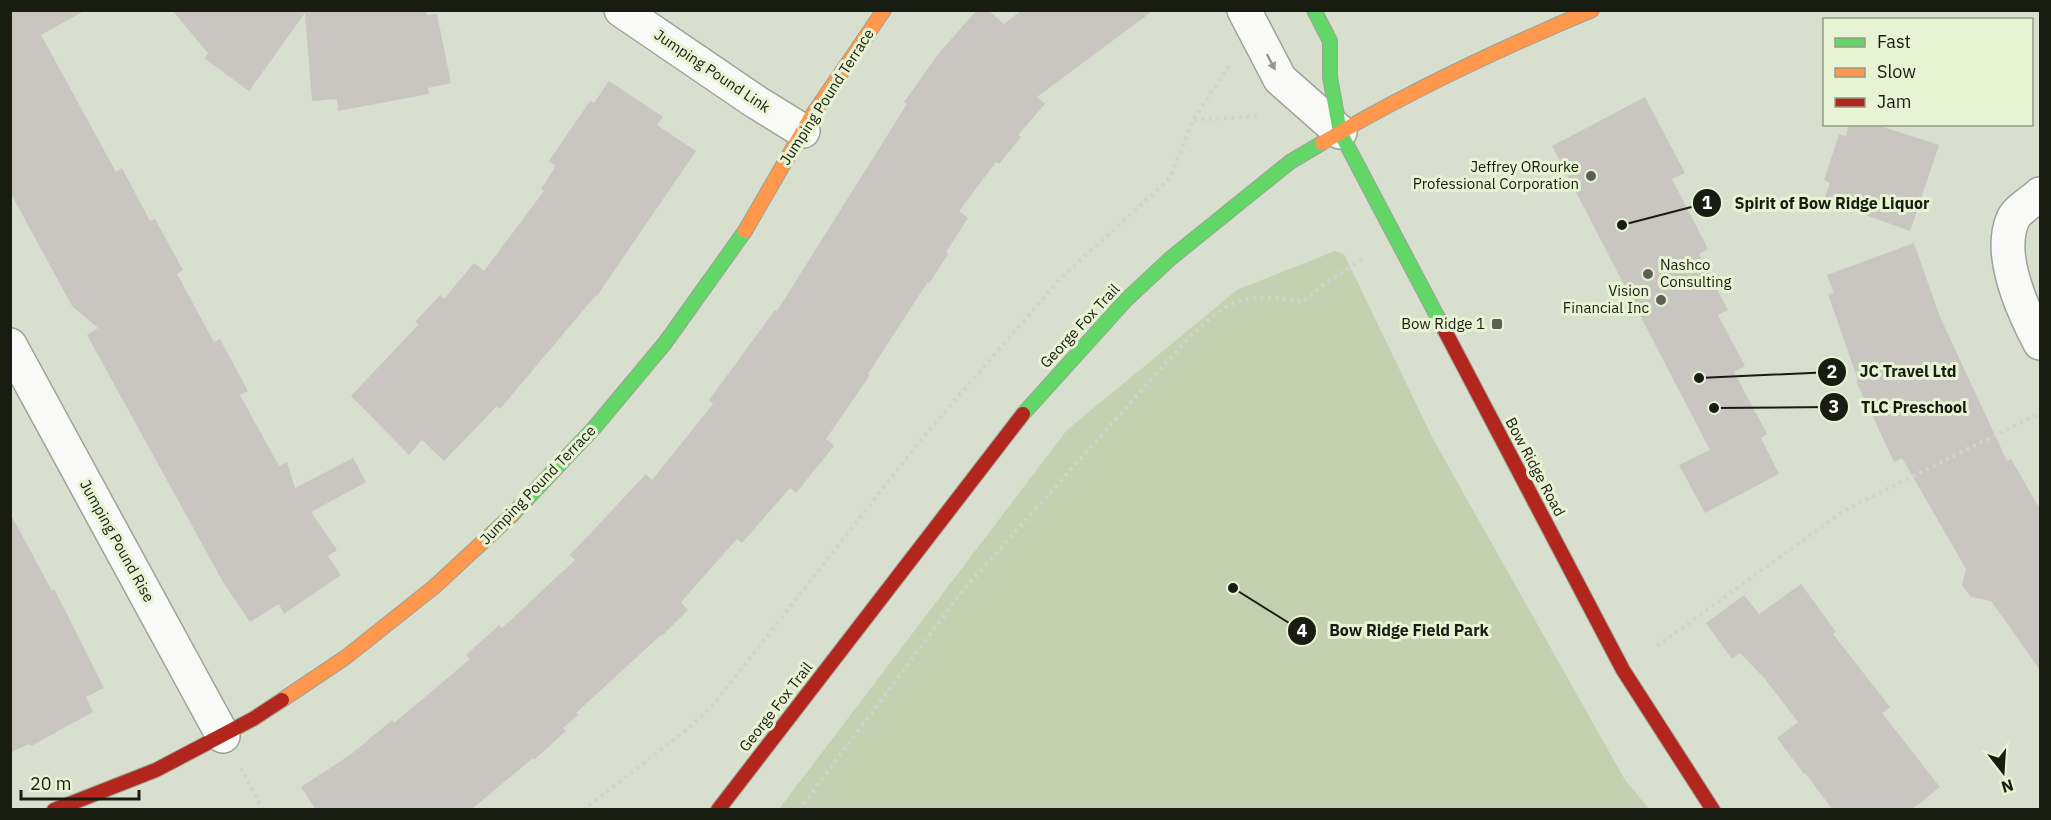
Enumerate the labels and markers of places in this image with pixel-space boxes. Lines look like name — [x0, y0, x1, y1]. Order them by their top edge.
place label: Jeffrey ORourke Professional Corporation — [1413, 157, 1579, 193]
marker: Jeffrey ORourke Professional Corporation — [1584, 169, 1598, 183]
callout: Spirit of Bow Ridge Liquor — [1692, 186, 1941, 220]
place label: Nashco Consulting — [1660, 255, 1732, 291]
marker: Nashco Consulting — [1641, 267, 1655, 281]
place label: Vision Financial Inc — [1563, 281, 1649, 317]
marker: Vision Financial Inc — [1654, 293, 1668, 307]
place label: Bow Ridge 1 — [1401, 314, 1485, 333]
marker: Bow Ridge 1 — [1490, 317, 1504, 331]
callout: JC Travel Ltd — [1817, 355, 1968, 389]
callout: TLC Preschool — [1819, 390, 1979, 424]
callout: Bow Ridge Field Park — [1287, 614, 1501, 648]

